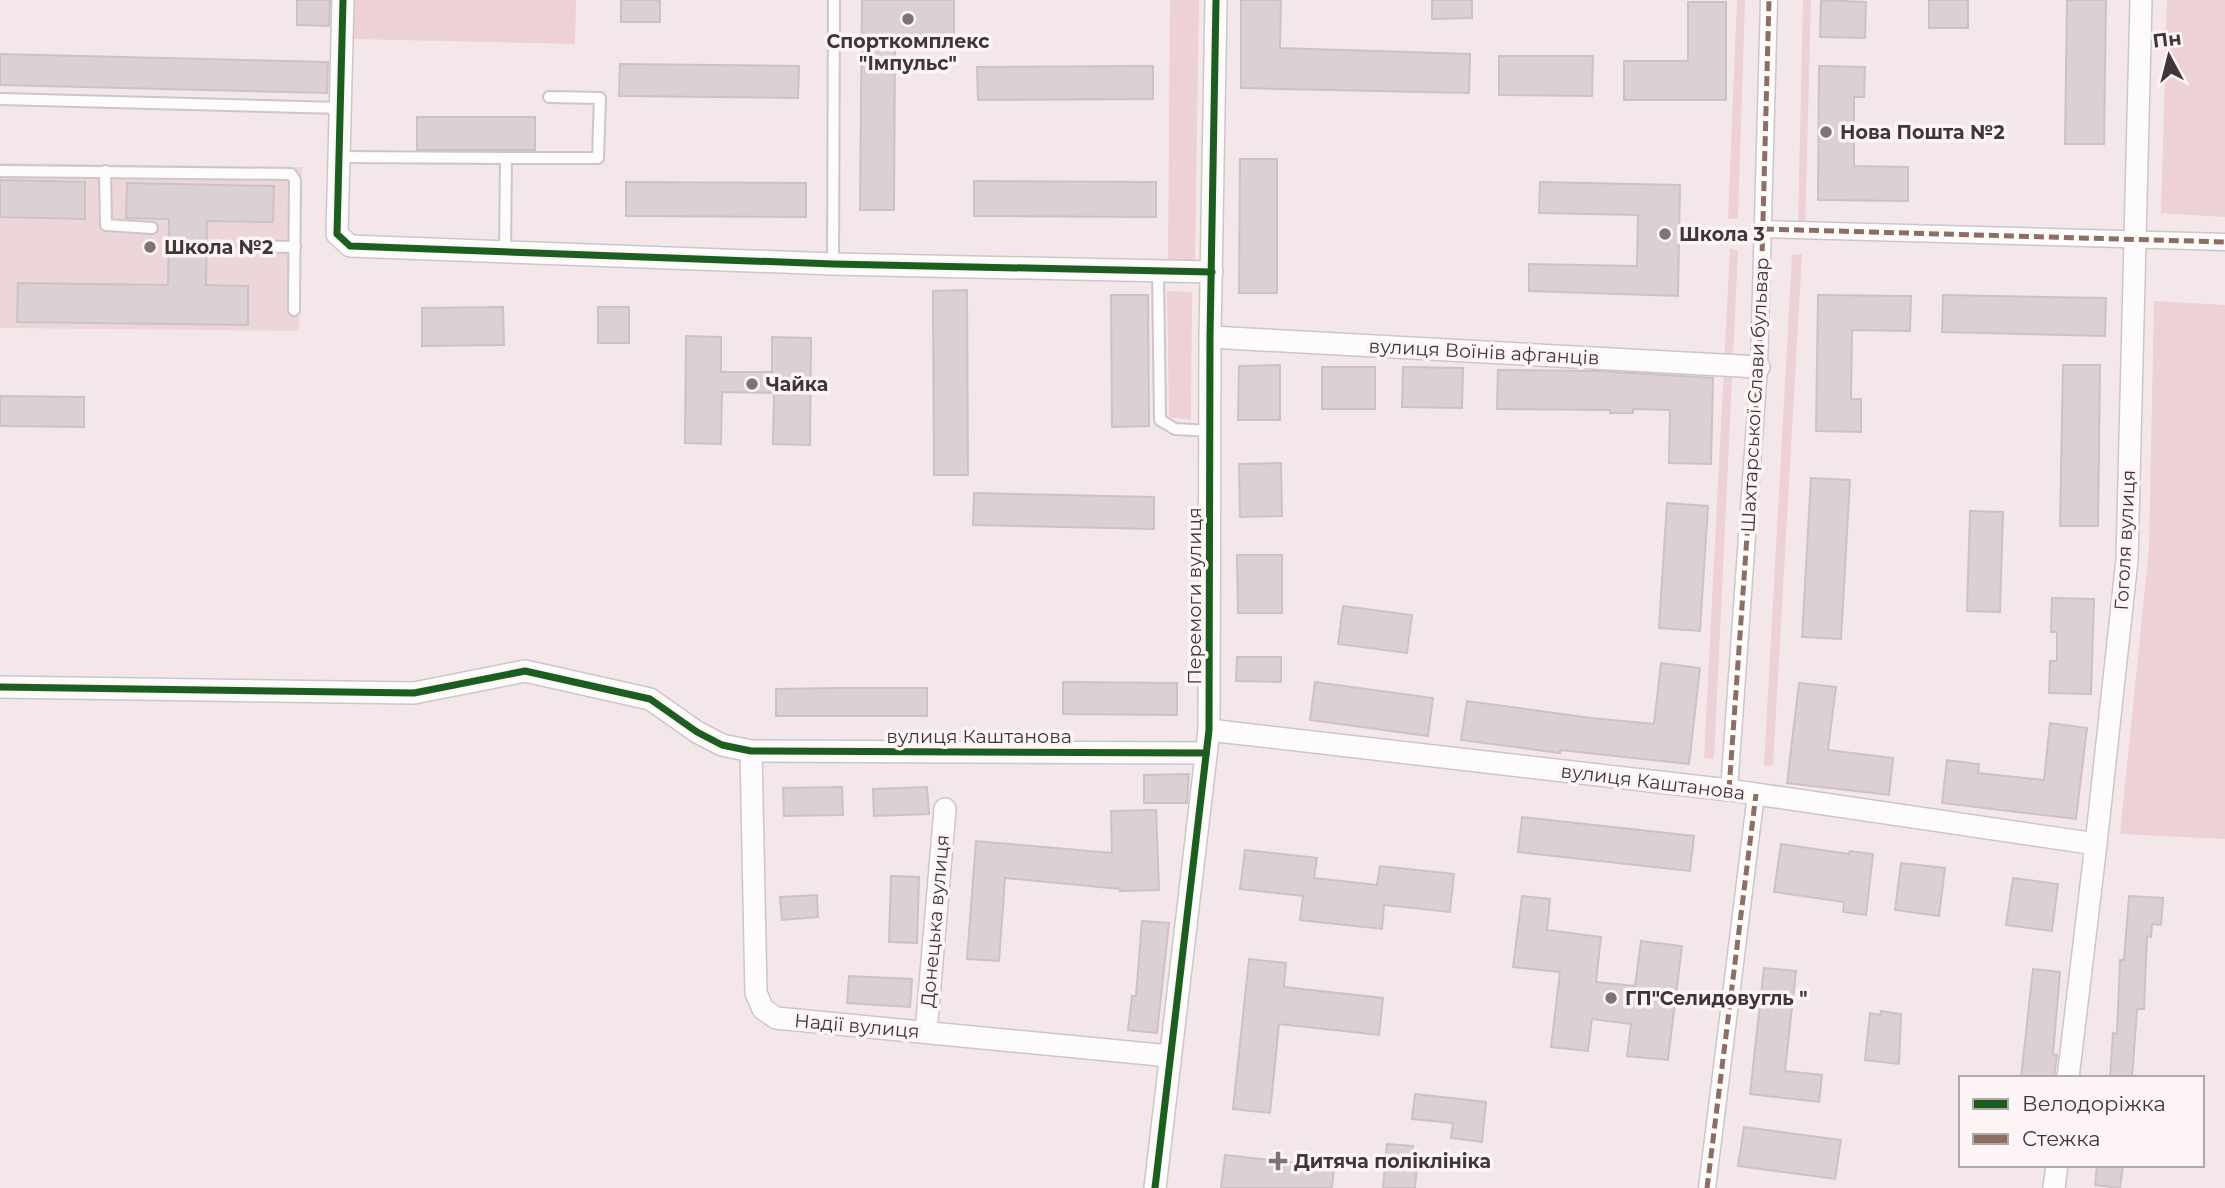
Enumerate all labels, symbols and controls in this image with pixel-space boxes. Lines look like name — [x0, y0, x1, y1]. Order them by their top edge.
marker: Спорткомплекс "Імпульс" — [900, 11, 916, 27]
north arrow — [2134, 21, 2204, 91]
text: Пн — [2151, 26, 2183, 53]
place label: Спорткомплекс "Імпульс" — [826, 30, 990, 75]
place label: Нова Пошта №2 — [1840, 121, 2005, 144]
marker: Нова Пошта №2 — [1818, 124, 1834, 140]
place label: Школа 3 — [1679, 223, 1765, 246]
marker: Школа 3 — [1657, 226, 1673, 242]
place label: Школа №2 — [164, 236, 273, 259]
marker: Школа №2 — [142, 239, 158, 255]
street label: Шахтарської Слави бульвар — [1736, 257, 1774, 533]
street label: вулиця Воїнів афганців — [1368, 334, 1600, 370]
place label: Чайка — [766, 373, 828, 396]
marker: Чайка — [744, 376, 760, 392]
street label: Гоголя вулиця — [2110, 469, 2140, 611]
street label: Перемоги вулиця — [1183, 507, 1206, 685]
street label: вулиця Каштанова — [886, 725, 1072, 748]
street label: вулиця Каштанова — [1559, 759, 1747, 805]
street label: Донецька вулиця — [916, 834, 954, 1008]
place label: ГП"Селидовугль " — [1625, 987, 1808, 1010]
marker: ГП"Селидовугль " — [1603, 990, 1619, 1006]
street label: Надії вулиця — [793, 1009, 921, 1043]
legend — [1959, 1076, 2204, 1167]
text: Велодоріжка — [2022, 1091, 2166, 1116]
text: Стежка — [2022, 1126, 2100, 1151]
place label: Дитяча поліклініка — [1294, 1150, 1491, 1173]
marker: Дитяча поліклініка — [1268, 1151, 1288, 1171]

